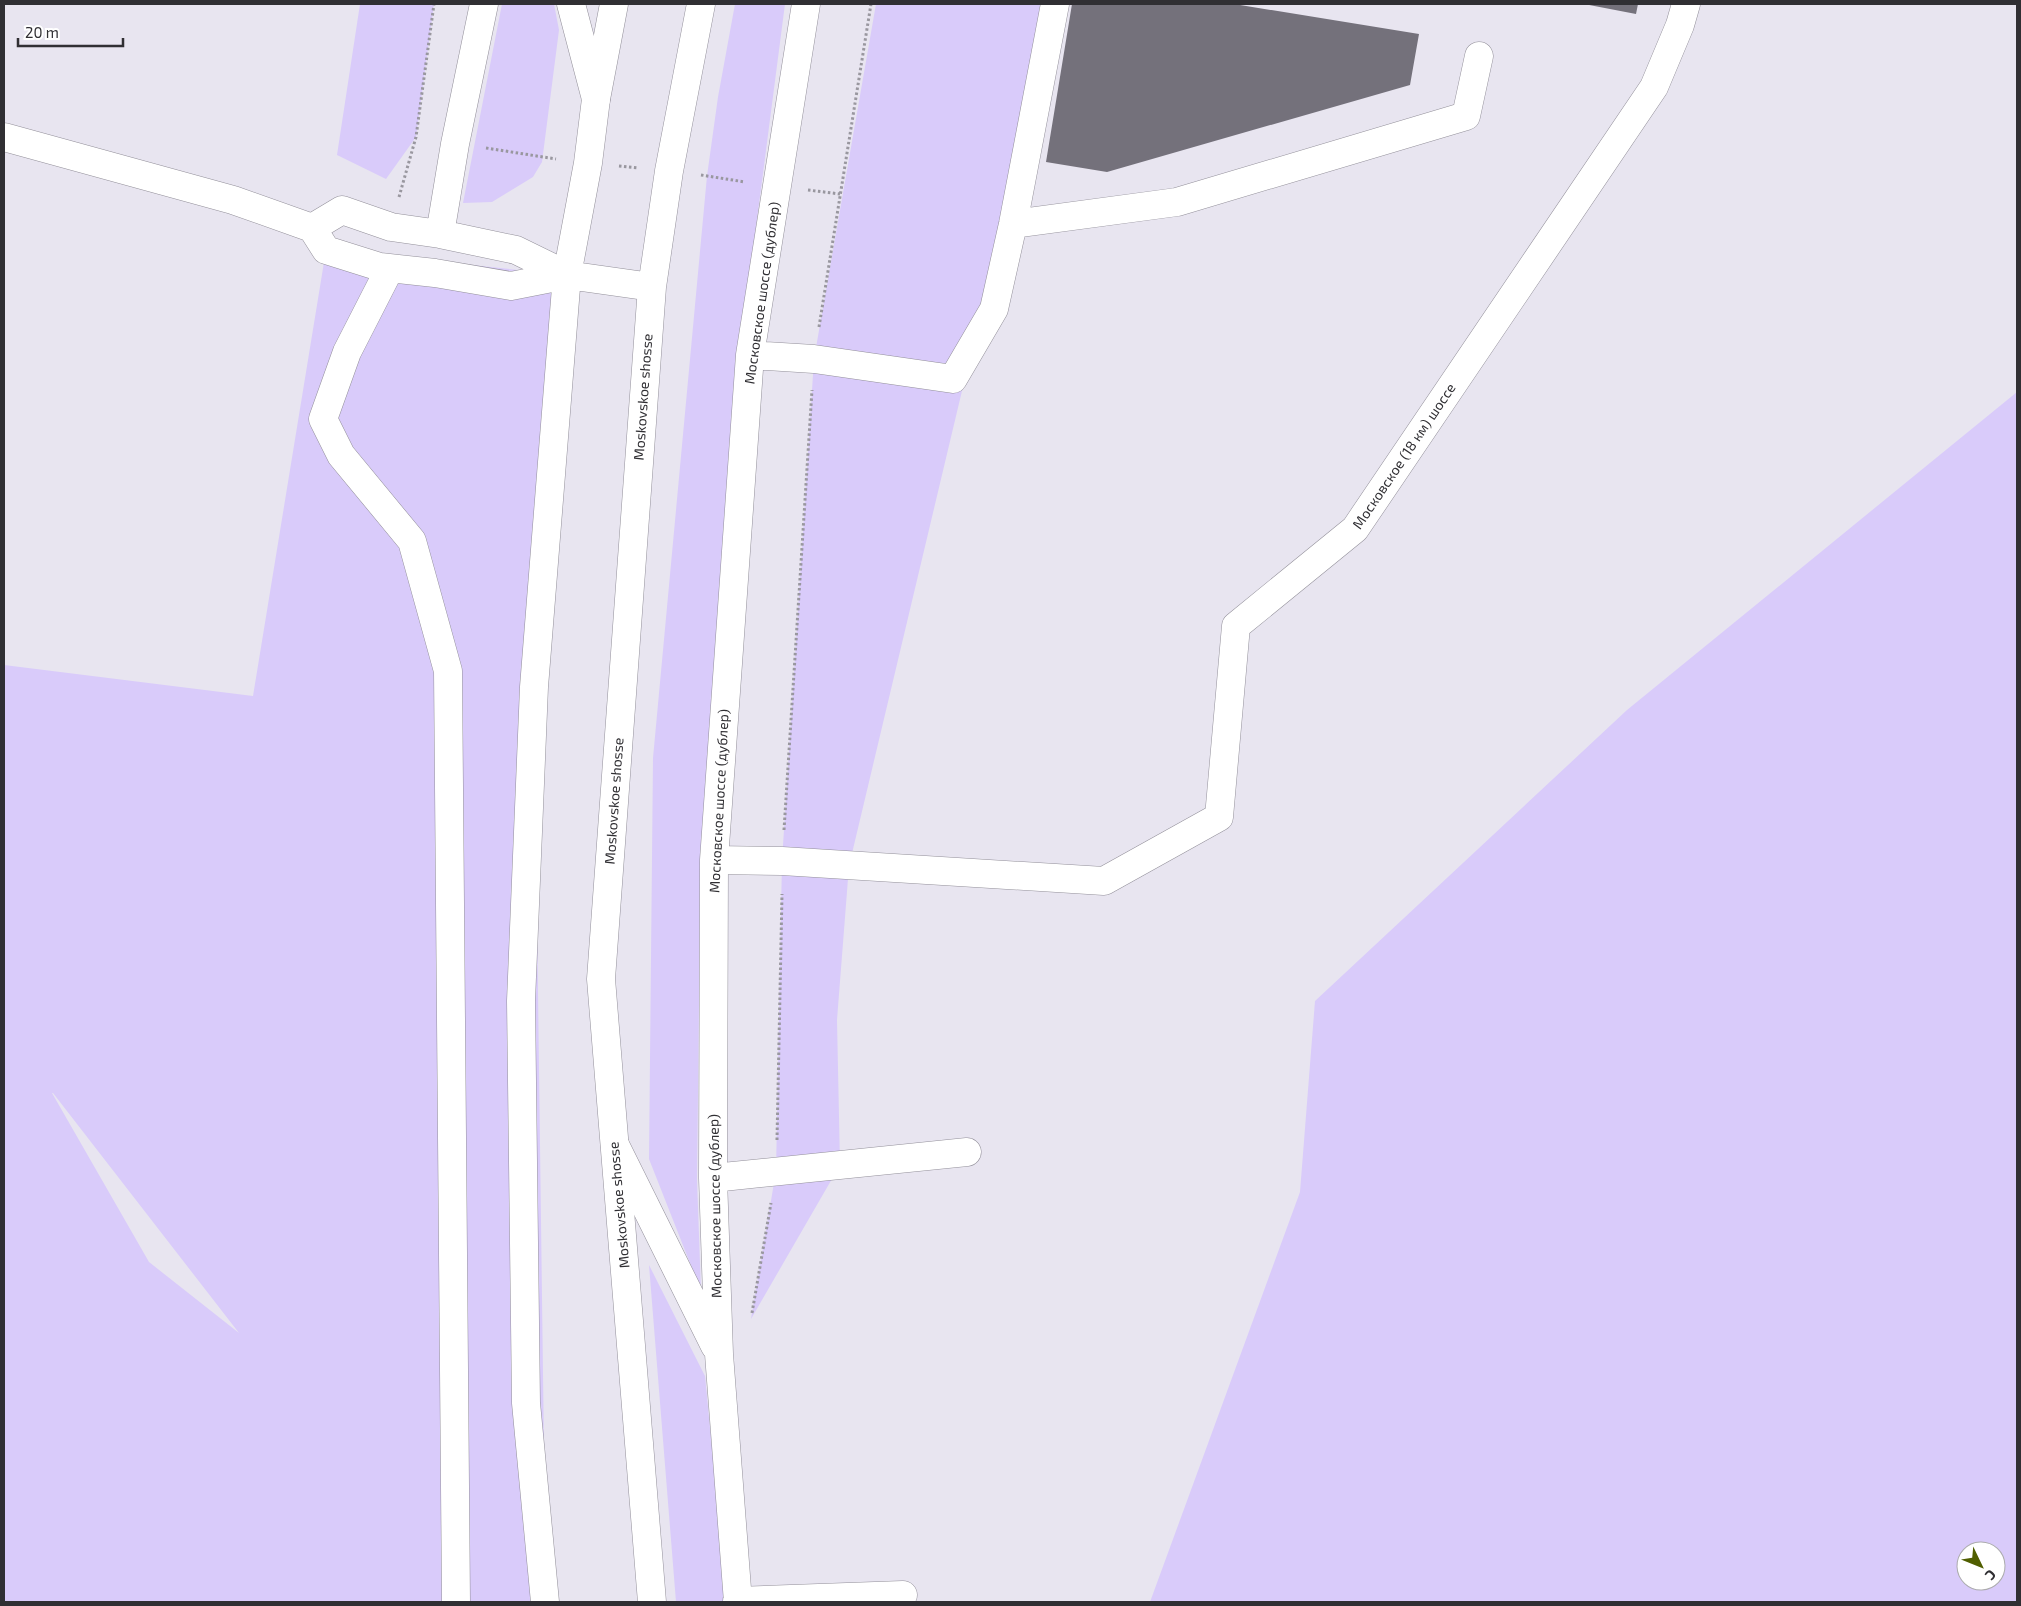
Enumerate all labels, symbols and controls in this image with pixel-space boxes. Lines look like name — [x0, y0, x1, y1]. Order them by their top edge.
scale bar — [18, 15, 122, 47]
text: 20 m — [25, 23, 59, 41]
street label: Московское шоссе (дублер) — [740, 201, 783, 385]
street label: Moskovskoe shosse — [630, 333, 655, 461]
street label: Московское (18 км) шоссе — [1348, 380, 1459, 532]
street label: Московское шоссе (дублер) — [705, 709, 732, 893]
street label: Moskovskoe shosse — [601, 737, 626, 865]
street label: Московское шоссе (дублер) — [704, 1114, 725, 1298]
street label: Moskovskoe shosse — [604, 1141, 633, 1269]
north arrow — [1956, 1541, 2006, 1591]
text: С — [1982, 1566, 2000, 1584]

